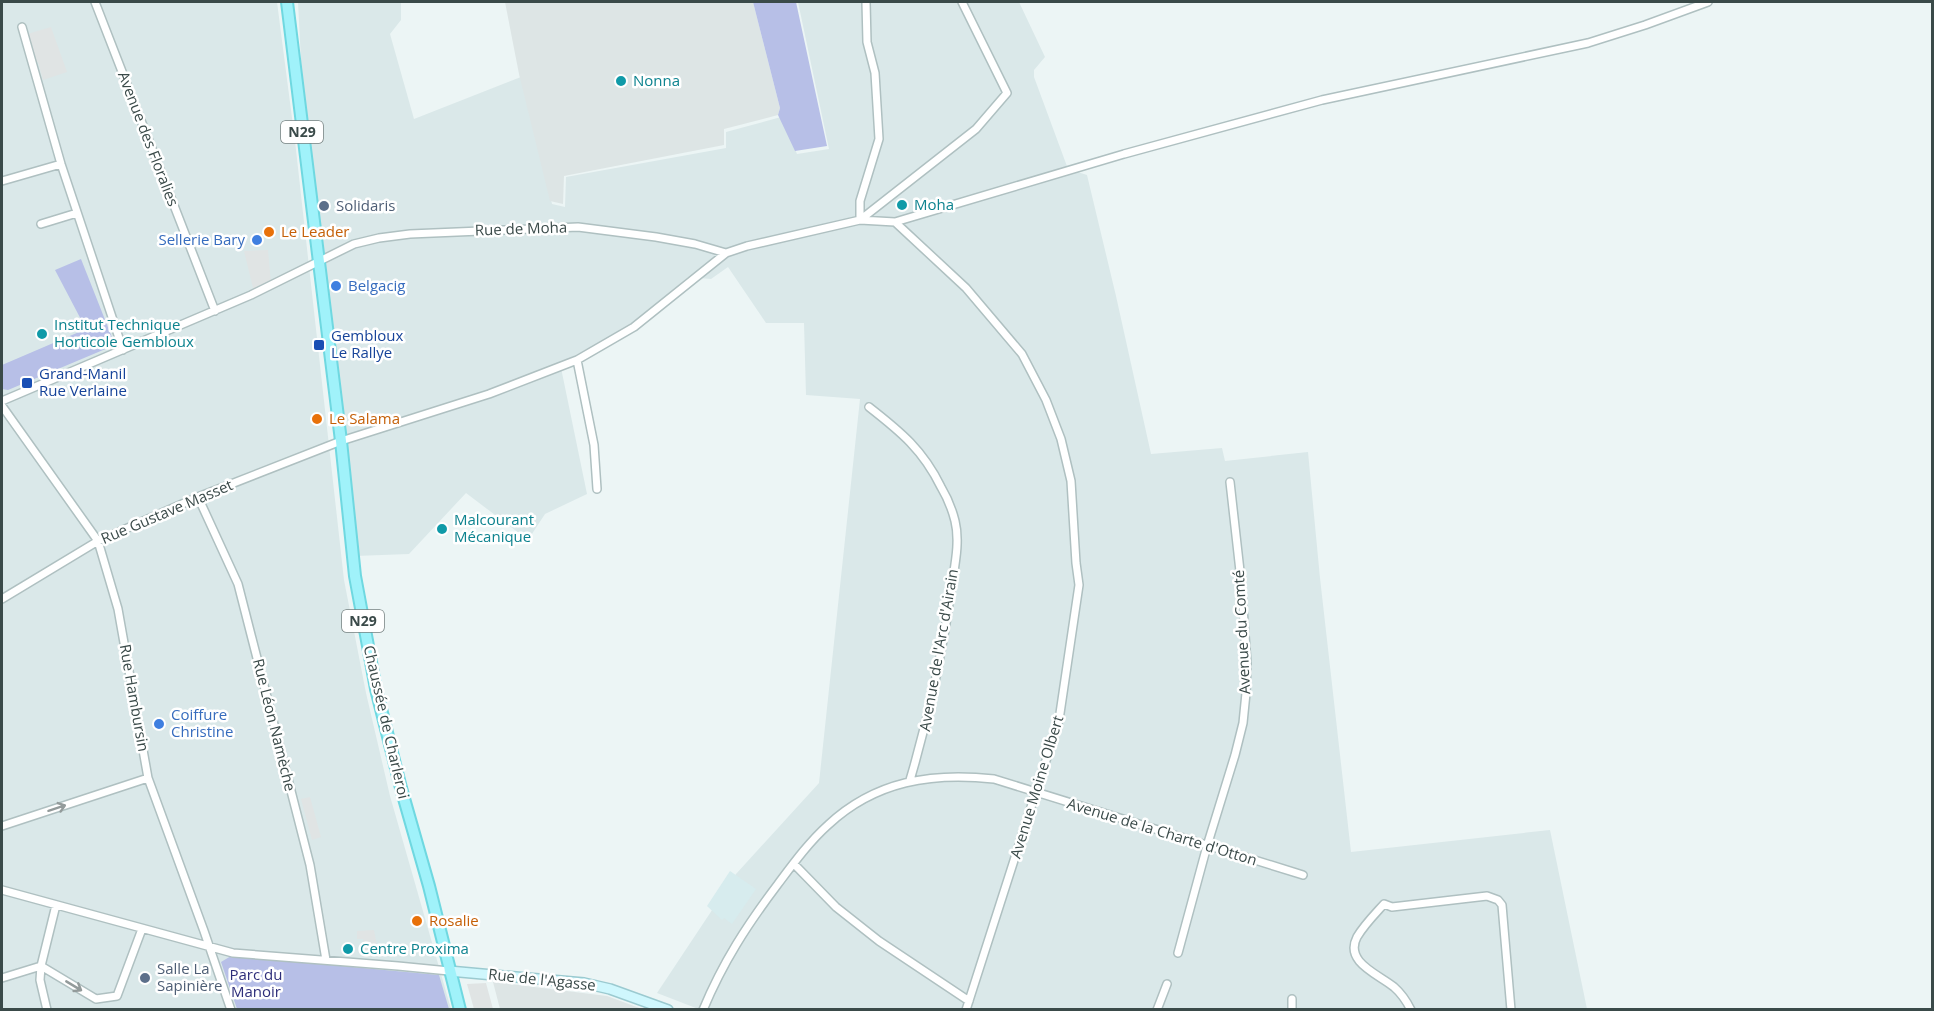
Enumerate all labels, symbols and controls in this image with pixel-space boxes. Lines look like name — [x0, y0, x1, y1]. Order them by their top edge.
street label: Avenue des Floralies — [114, 68, 184, 209]
place label: Nonna — [633, 70, 680, 90]
marker: Nonna — [614, 74, 628, 88]
road number: N29 — [281, 121, 323, 143]
place label: Moha — [914, 194, 954, 214]
place label: Solidaris — [336, 195, 395, 215]
marker: Moha — [895, 198, 909, 212]
marker: Solidaris — [317, 199, 331, 213]
street label: Rue de Moha — [474, 216, 567, 240]
place label: Le Leader — [281, 221, 349, 241]
marker: Le Leader — [262, 225, 276, 239]
place label: Sellerie Bary — [158, 229, 245, 249]
marker: Sellerie Bary — [250, 233, 264, 247]
place label: Belgacig — [348, 275, 406, 295]
marker: Belgacig — [329, 279, 343, 293]
place label: Institut Technique Horticole Gembloux — [54, 314, 194, 351]
place label: Gembloux Le Rallye — [331, 325, 403, 362]
marker: Institut Technique Horticole Gembloux — [35, 327, 49, 341]
marker: Gembloux Le Rallye — [312, 338, 326, 352]
place label: Grand-Manil Rue Verlaine — [39, 363, 127, 400]
marker: Grand-Manil Rue Verlaine — [20, 376, 34, 390]
place label: Le Salama — [329, 408, 400, 428]
marker: Le Salama — [310, 412, 324, 426]
street label: Rue Gustave Masset — [98, 474, 236, 548]
place label: Malcourant Mécanique — [454, 509, 534, 546]
marker: Malcourant Mécanique — [435, 522, 449, 536]
street label: Avenue de l'Arc d'Airain — [914, 567, 962, 733]
street label: Avenue du Comté — [1228, 569, 1254, 695]
road number: N29 — [342, 610, 384, 632]
street label: Rue Hambursin — [116, 643, 154, 753]
street label: Chaussée de Charleroi — [360, 643, 414, 801]
street label: Rue Léon Namèche — [249, 656, 301, 793]
place label: Coiffure Christine — [171, 704, 233, 741]
street label: Avenue Moine Olbert — [1005, 713, 1067, 861]
marker: Coiffure Christine — [152, 717, 166, 731]
street label: Avenue de la Charte d'Otton — [1065, 793, 1260, 869]
one-way arrow — [47, 802, 66, 813]
place label: Rosalie — [429, 910, 479, 930]
marker: Rosalie — [410, 914, 424, 928]
place label: Centre Proxima — [360, 938, 469, 958]
marker: Centre Proxima — [341, 942, 355, 956]
place label: Salle La Sapinière — [157, 958, 223, 995]
street label: Rue de l'Agasse — [487, 963, 597, 995]
park label: Parc du Manoir — [230, 964, 282, 1001]
marker: Salle La Sapinière — [138, 971, 152, 985]
one-way arrow — [65, 980, 82, 992]

